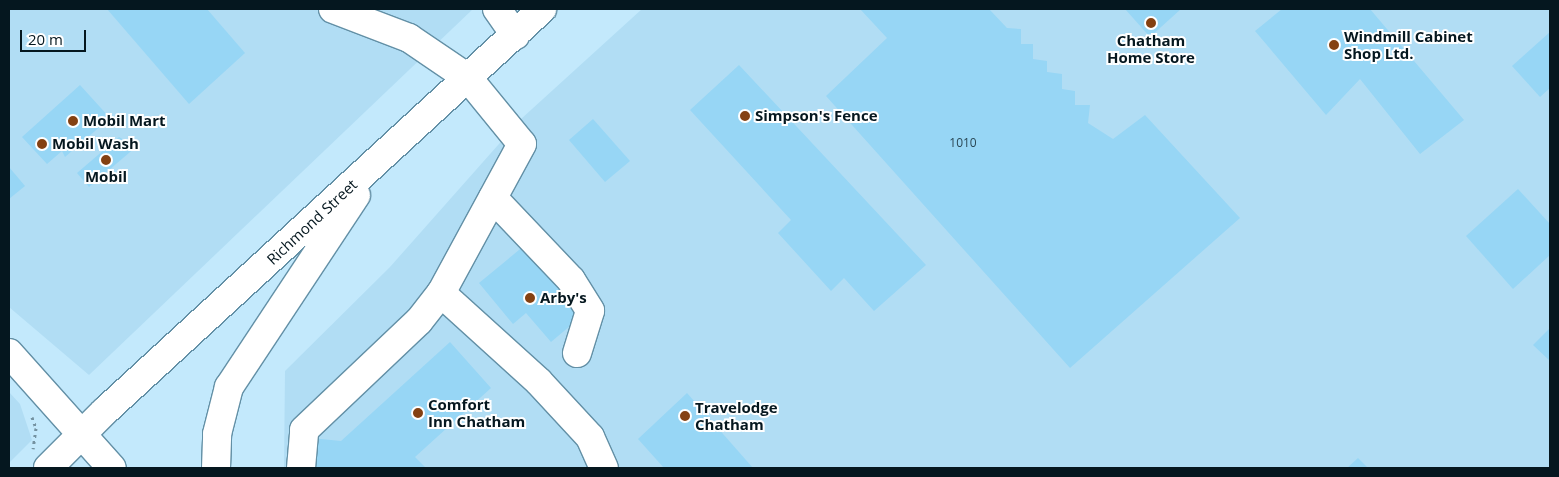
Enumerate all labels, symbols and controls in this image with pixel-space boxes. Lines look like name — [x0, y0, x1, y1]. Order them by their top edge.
marker: Chatham Home Store — [1145, 17, 1157, 29]
scale bar — [22, 20, 89, 52]
place label: Windmill Cabinet Shop Ltd. — [1344, 27, 1473, 62]
text: 20 m — [28, 29, 63, 49]
place label: Chatham Home Store — [1107, 31, 1195, 66]
marker: Windmill Cabinet Shop Ltd. — [1328, 39, 1340, 51]
place label: Simpson's Fence — [755, 107, 878, 125]
marker: Simpson's Fence — [739, 110, 751, 122]
place label: Mobil Mart — [83, 112, 166, 130]
marker: Mobil Mart — [67, 115, 79, 127]
place label: Mobil Wash — [52, 135, 139, 153]
house number: 1010 — [949, 136, 977, 150]
marker: Mobil Wash — [36, 138, 48, 150]
marker: Mobil — [100, 154, 112, 166]
place label: Mobil — [85, 168, 127, 186]
street label: Richmond Street — [263, 176, 361, 268]
place label: Arby's — [540, 289, 587, 307]
marker: Arby's — [524, 292, 536, 304]
place label: Comfort Inn Chatham — [428, 395, 525, 430]
place label: Travelodge Chatham — [695, 398, 778, 433]
marker: Comfort Inn Chatham — [412, 407, 424, 419]
marker: Travelodge Chatham — [679, 410, 691, 422]

